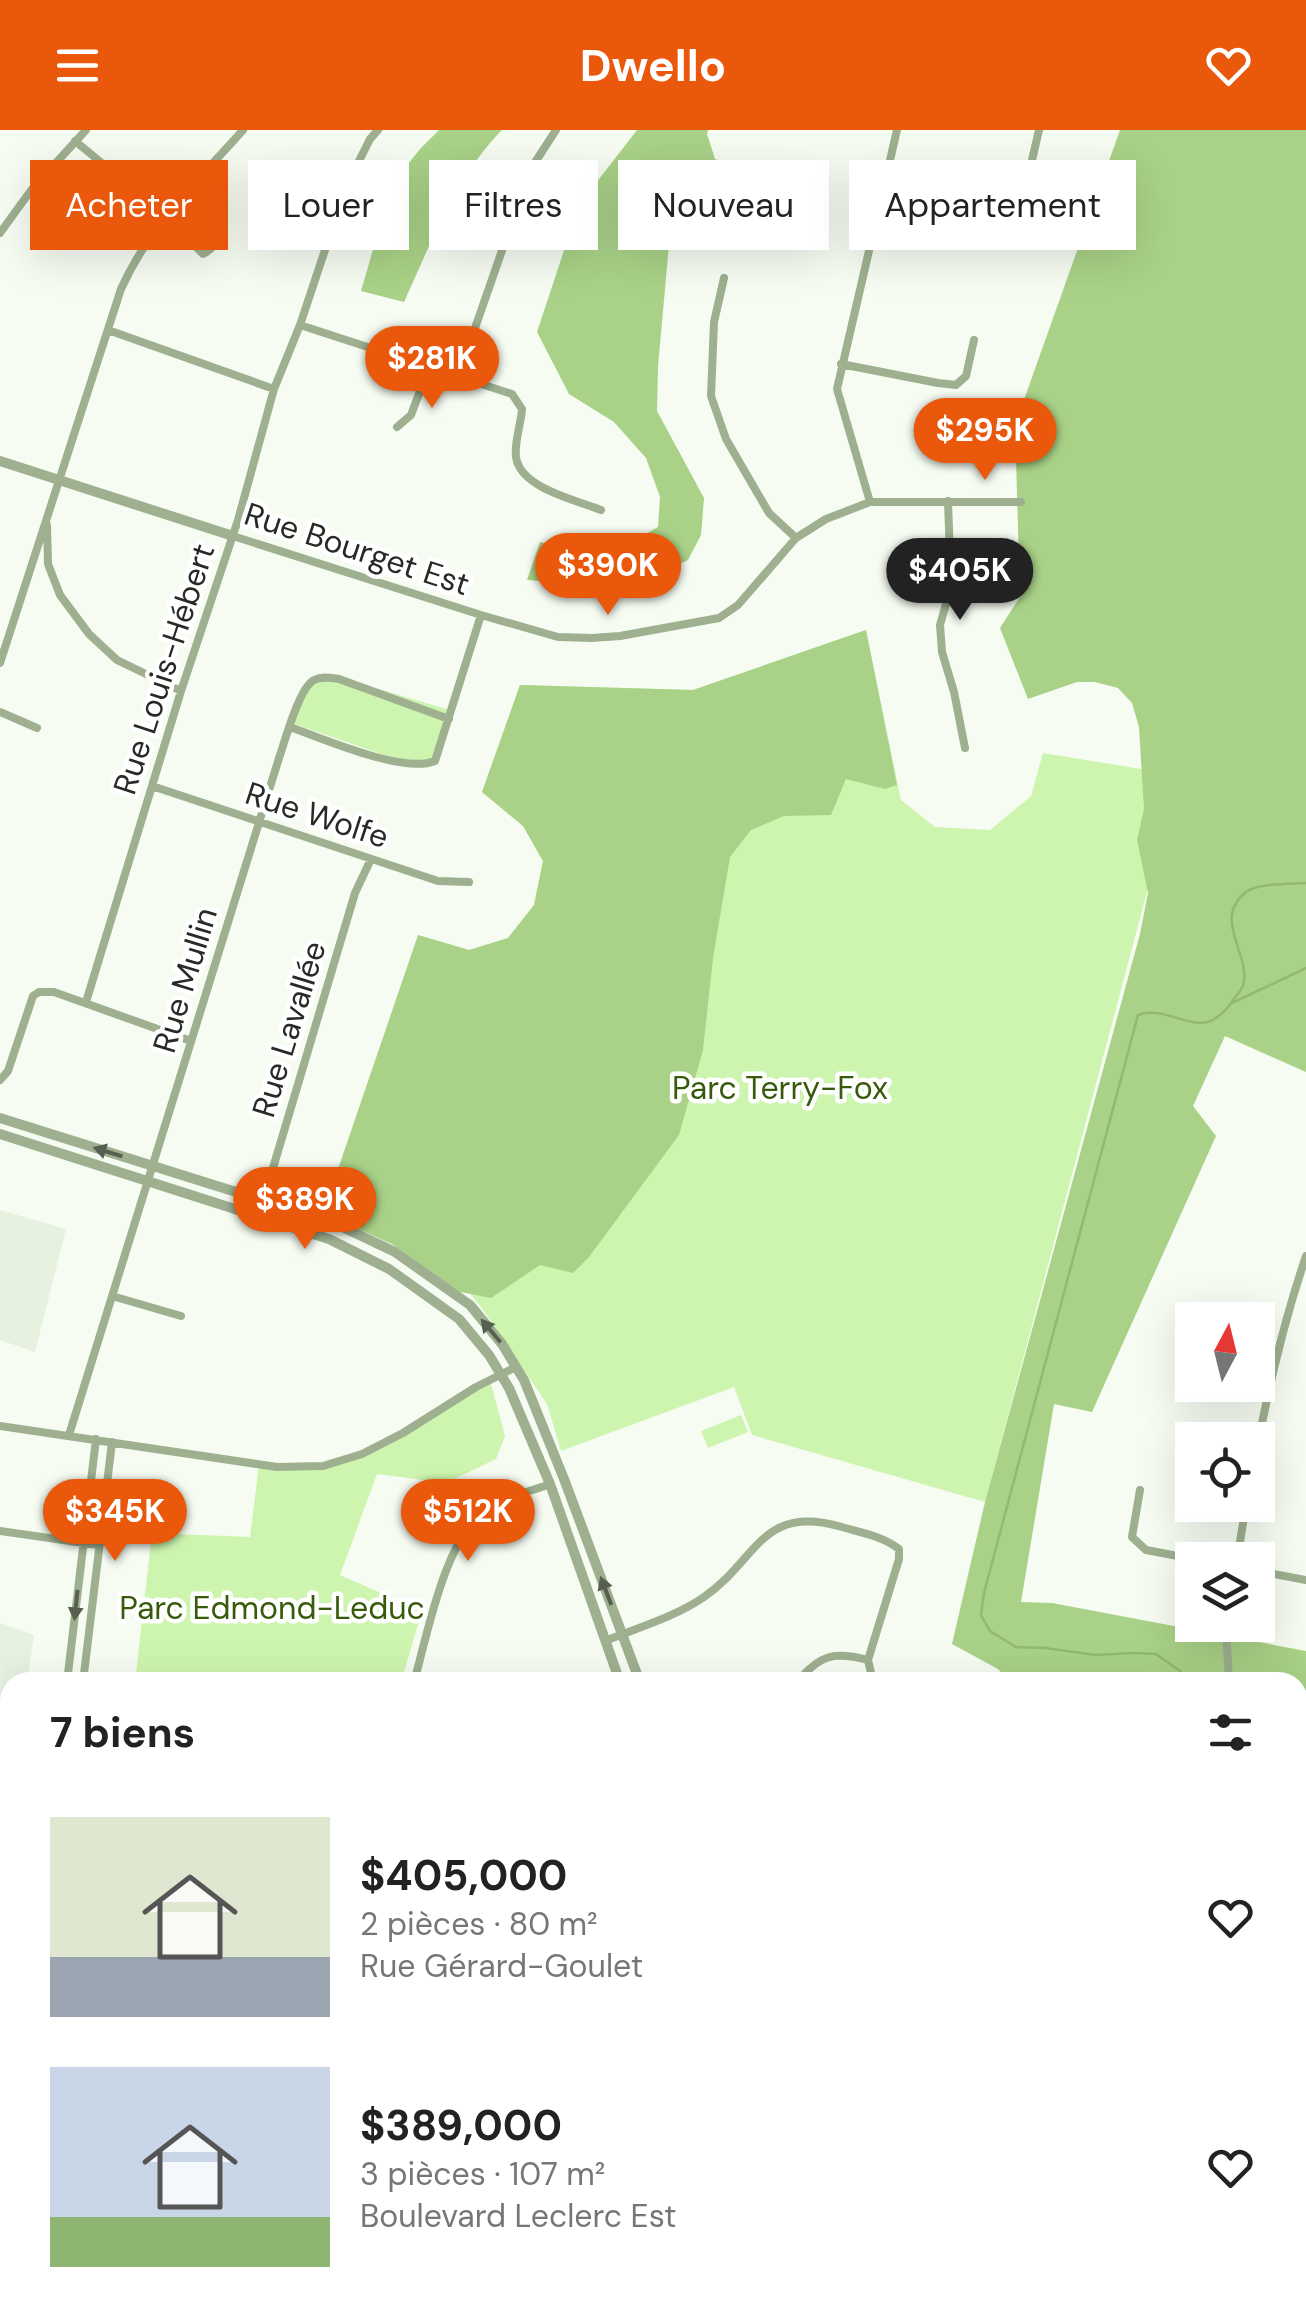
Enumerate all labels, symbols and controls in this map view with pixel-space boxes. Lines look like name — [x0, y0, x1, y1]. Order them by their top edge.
text: Dwello — [580, 36, 726, 95]
icon: menu — [50, 38, 105, 93]
icon: heart — [1201, 38, 1256, 93]
chip: Acheter — [30, 160, 228, 250]
chip: Louer — [248, 160, 409, 250]
chip: Filtres — [429, 160, 598, 250]
chip: Nouveau — [618, 160, 829, 250]
chip: Appartement — [849, 160, 1136, 250]
pin: $281K — [362, 326, 502, 411]
text: $281K — [387, 337, 477, 379]
pin: $295K — [915, 398, 1055, 483]
text: $295K — [936, 409, 1034, 451]
street label: Rue Bourget Est — [239, 493, 475, 605]
pin: $390K — [538, 533, 678, 618]
street label: Rue Louis-Hébert — [104, 538, 224, 800]
pin: $405K — [890, 538, 1030, 623]
text: $390K — [557, 544, 659, 586]
text: $405K — [908, 549, 1012, 591]
street label: Rue Wolfe — [240, 772, 394, 858]
street label: Rue Mullin — [143, 902, 227, 1058]
street label: Rue Lavallée — [242, 936, 336, 1122]
park label: Parc Terry-Fox — [672, 1067, 888, 1109]
one-way arrow — [93, 1143, 123, 1158]
pin: $389K — [235, 1167, 375, 1252]
text: $389K — [255, 1178, 355, 1220]
north arrow — [1175, 1302, 1275, 1402]
map controls — [1175, 1302, 1275, 1642]
one-way arrow — [481, 1318, 503, 1343]
button: locate — [1175, 1422, 1275, 1522]
pin: $345K — [45, 1479, 185, 1564]
pin: $512K — [398, 1479, 538, 1564]
text: $345K — [65, 1490, 165, 1532]
text: $512K — [423, 1490, 513, 1532]
button: layers — [1175, 1542, 1275, 1642]
one-way arrow — [598, 1576, 613, 1606]
park label: Parc Edmond-Leduc — [119, 1587, 425, 1629]
one-way arrow — [67, 1590, 83, 1622]
text: 7 biens — [50, 1705, 195, 1760]
icon: filters — [1203, 1705, 1258, 1760]
text: $405,000 — [360, 1848, 567, 1903]
icon: home — [130, 1857, 250, 1977]
icon: heart — [1203, 1890, 1258, 1945]
text: 2 pièces · 80 m² — [360, 1903, 598, 1945]
text: Rue Gérard-Goulet — [360, 1945, 643, 1987]
text: $389,000 — [360, 2098, 562, 2153]
icon: home — [130, 2107, 250, 2227]
icon: heart — [1203, 2140, 1258, 2195]
text: 3 pièces · 107 m² — [360, 2153, 605, 2195]
text: Boulevard Leclerc Est — [360, 2195, 677, 2237]

